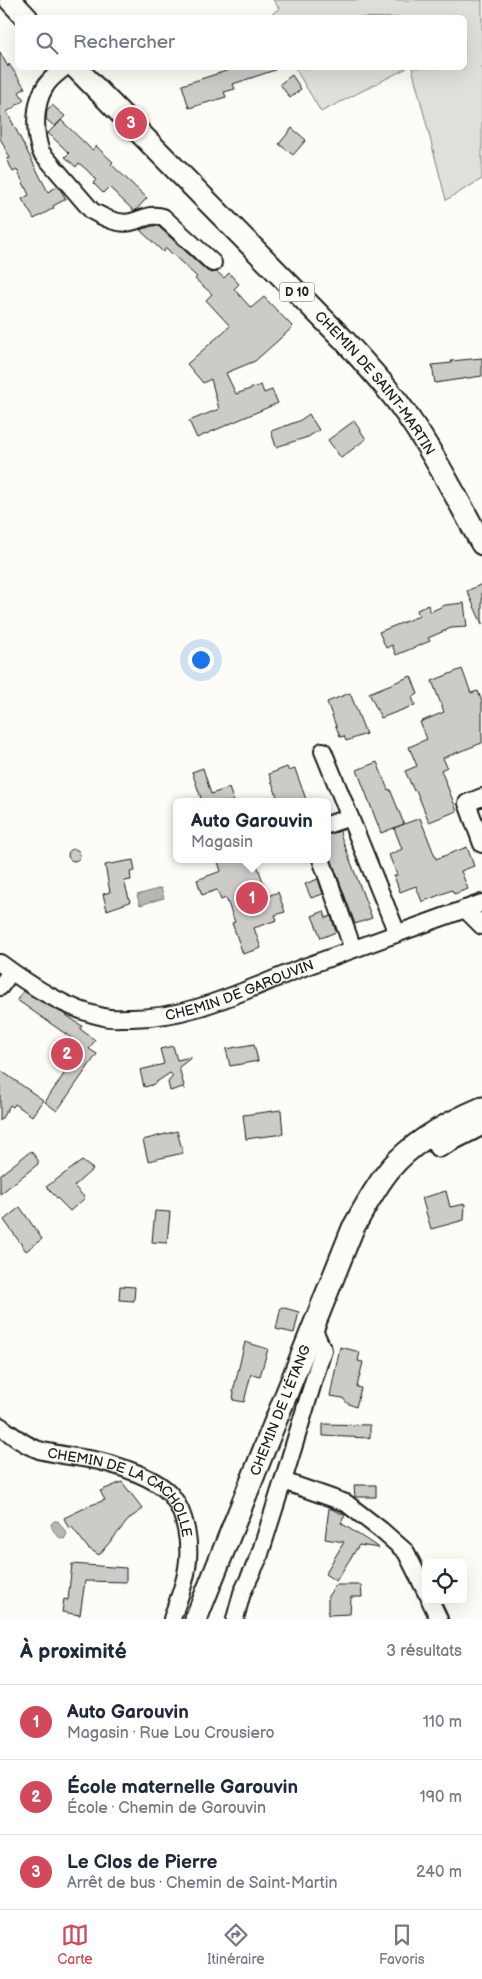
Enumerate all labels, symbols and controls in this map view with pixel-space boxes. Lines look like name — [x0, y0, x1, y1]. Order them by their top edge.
search box — [15, 15, 467, 70]
icon: search — [33, 29, 61, 57]
text: Rechercher — [73, 31, 175, 54]
pin: 3 — [115, 104, 147, 142]
road number: D 10 — [280, 282, 314, 302]
street label: CHEMIN DE SAINT-MARTIN — [312, 307, 439, 458]
your location — [188, 647, 214, 673]
popup — [173, 798, 331, 863]
text: Auto Garouvin — [191, 810, 313, 833]
text: Magasin — [191, 833, 253, 852]
pin: 1 — [236, 879, 268, 917]
street label: CHEMIN DE GAROUVIN — [164, 956, 316, 1024]
pin: 2 — [51, 1035, 83, 1073]
street label: CHEMIN DE L’ÉTANG — [246, 1342, 314, 1478]
street label: CHEMIN DE LA CACHOLLE — [46, 1444, 196, 1538]
map controls — [422, 1559, 467, 1604]
button: locate — [422, 1559, 467, 1604]
text: À proximité — [20, 1639, 127, 1664]
text: 3 résultats — [386, 1642, 462, 1661]
text: Auto Garouvin — [67, 1701, 189, 1724]
text: 1 — [33, 1713, 39, 1732]
text: 110 m — [423, 1713, 462, 1732]
text: Magasin · Rue Lou Crousiero — [67, 1724, 275, 1743]
text: École maternelle Garouvin — [67, 1776, 298, 1799]
text: 2 — [31, 1788, 41, 1807]
text: 190 m — [420, 1788, 462, 1807]
text: École · Chemin de Garouvin — [67, 1799, 266, 1818]
text: Le Clos de Pierre — [67, 1851, 218, 1874]
text: 3 — [31, 1863, 41, 1882]
text: 240 m — [416, 1863, 462, 1882]
text: Arrêt de bus · Chemin de Saint-Martin — [67, 1874, 337, 1893]
tab: Carte — [57, 1921, 93, 1968]
tab: Itinéraire — [207, 1921, 264, 1968]
tab: Favoris — [379, 1921, 425, 1968]

